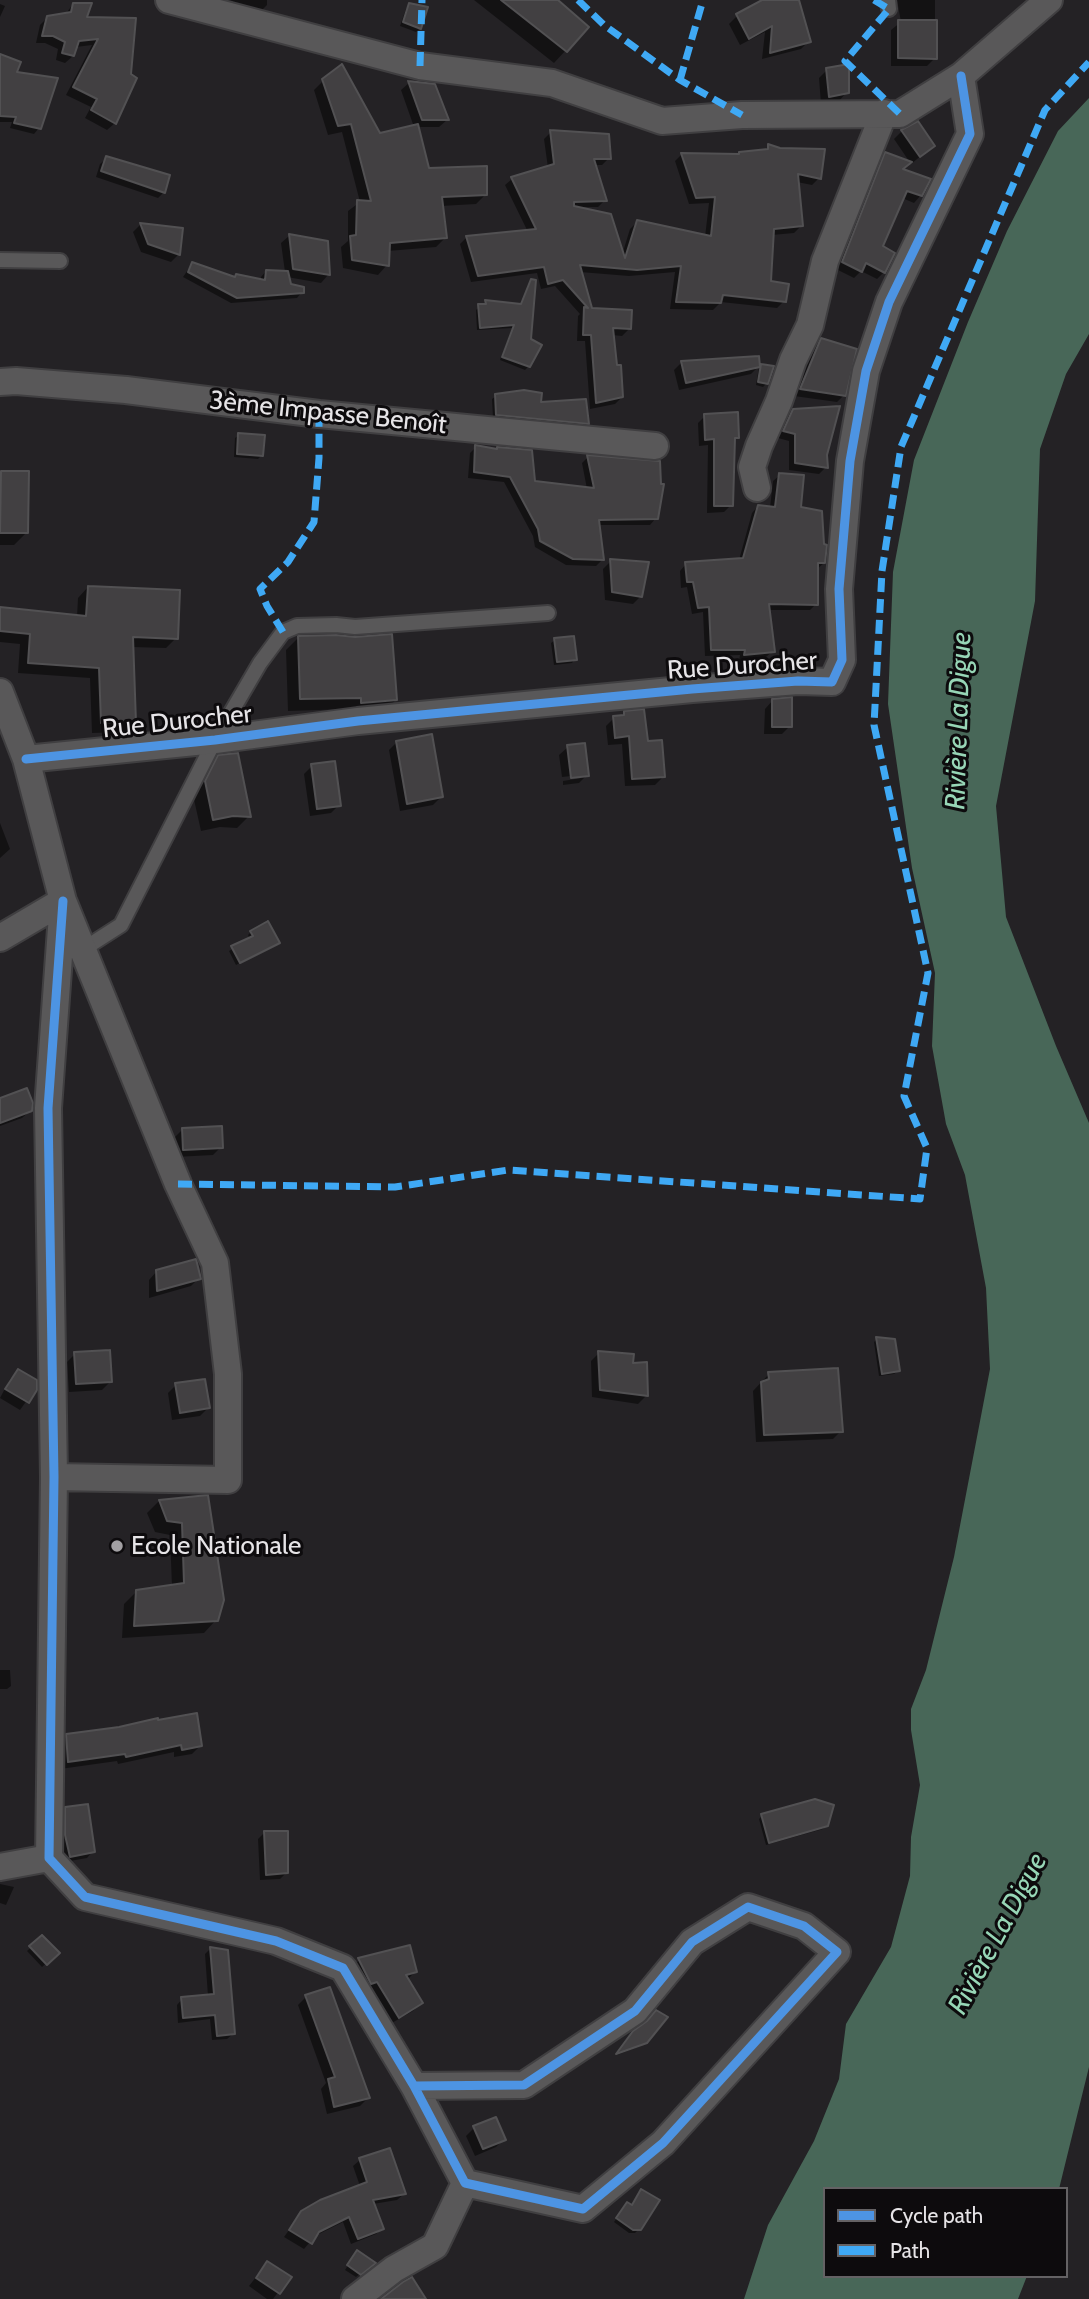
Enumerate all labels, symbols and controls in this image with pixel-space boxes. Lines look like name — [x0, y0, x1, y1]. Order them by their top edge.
street label: 3ème Impasse Benoît — [208, 385, 448, 441]
water label: Rivière La Digue — [939, 632, 979, 810]
street label: Rue Durocher — [666, 645, 818, 687]
street label: Rue Durocher — [101, 699, 253, 745]
place label: Ecole Nationale — [131, 1530, 301, 1562]
marker: Ecole Nationale — [109, 1538, 125, 1554]
water label: Rivière La Digue — [941, 1848, 1055, 2020]
legend — [823, 2187, 1068, 2278]
text: Cycle path — [890, 2203, 983, 2228]
text: Path — [890, 2238, 930, 2263]

